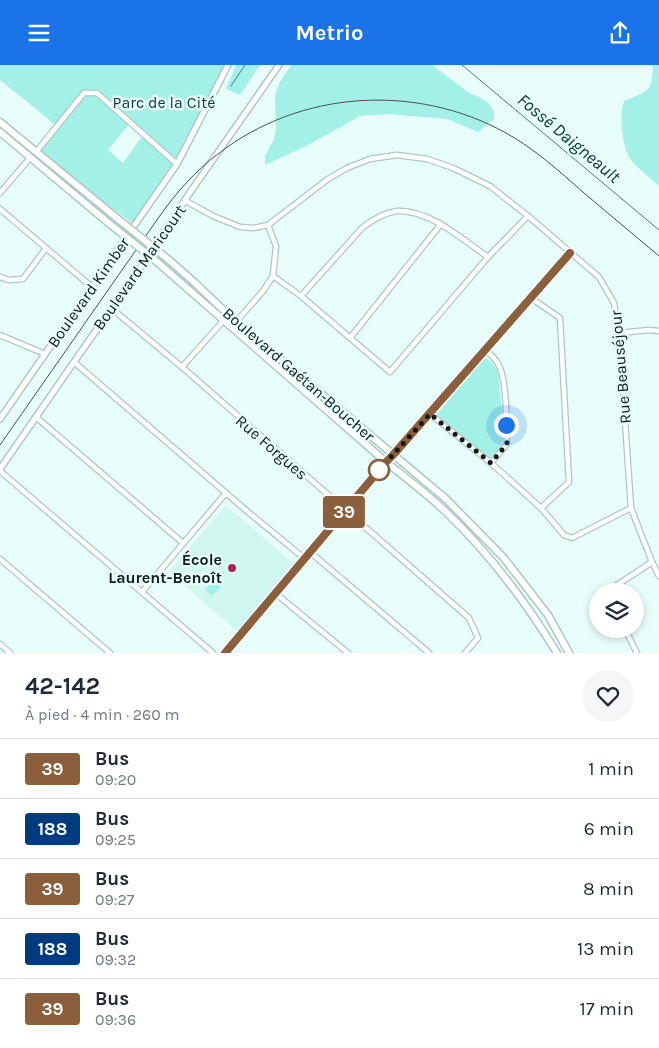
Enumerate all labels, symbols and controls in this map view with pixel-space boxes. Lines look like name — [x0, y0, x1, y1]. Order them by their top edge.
icon: menu — [25, 19, 53, 47]
icon: share — [606, 19, 634, 47]
text: Metrio — [296, 20, 363, 46]
water label: Fossé Daigneault — [513, 89, 626, 188]
park label: Parc de la Cité — [113, 93, 215, 112]
street label: Boulevard Maricourt — [89, 201, 190, 334]
street label: Boulevard Kimber — [43, 233, 134, 351]
street label: Boulevard Gaétan-Boucher — [219, 303, 379, 446]
street label: Rue Beauséjour — [606, 309, 635, 425]
street label: Rue Forgues — [232, 411, 312, 484]
your location — [494, 413, 519, 438]
unlabelled marker — [368, 459, 390, 481]
line badge: 39 — [322, 496, 366, 528]
text: 39 — [333, 501, 355, 523]
place label: École Laurent-Benoît — [108, 550, 222, 587]
marker: École Laurent-Benoît — [226, 562, 238, 574]
map controls — [589, 583, 644, 638]
button: layers — [589, 583, 644, 638]
button: heart — [582, 670, 634, 722]
text: 42-142 — [25, 672, 100, 700]
text: À pied · 4 min · 260 m — [25, 705, 180, 724]
text: Bus — [95, 748, 129, 770]
text: 39 — [41, 758, 64, 780]
text: 1 min — [588, 758, 634, 780]
text: 09:20 — [95, 770, 136, 789]
text: Bus — [95, 808, 129, 830]
text: 188 — [38, 818, 67, 840]
text: 6 min — [584, 818, 634, 840]
text: 09:25 — [95, 830, 136, 849]
text: Bus — [95, 868, 129, 890]
text: 39 — [41, 878, 64, 900]
text: 8 min — [583, 878, 634, 900]
text: 09:27 — [95, 890, 134, 909]
text: Bus — [95, 928, 129, 950]
text: 188 — [38, 938, 67, 960]
text: 13 min — [577, 938, 634, 960]
text: 09:32 — [95, 950, 136, 969]
text: Bus — [95, 988, 129, 1010]
text: 39 — [41, 998, 64, 1020]
text: 17 min — [579, 998, 634, 1020]
text: 09:36 — [95, 1010, 136, 1029]

